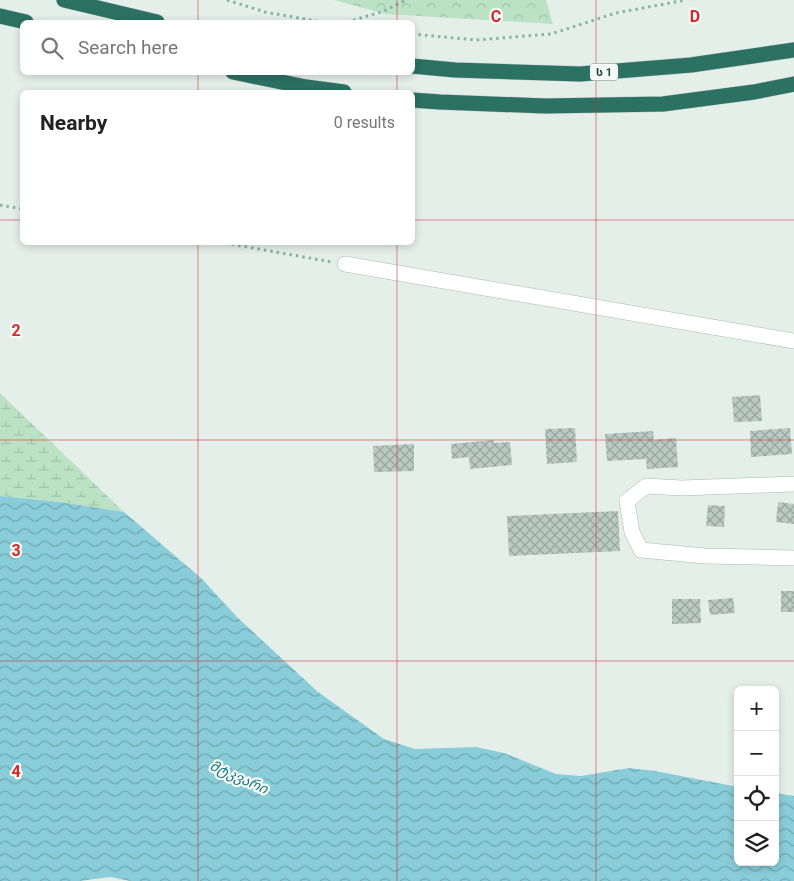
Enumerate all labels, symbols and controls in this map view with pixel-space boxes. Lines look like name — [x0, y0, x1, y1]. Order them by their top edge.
text: C — [491, 7, 501, 26]
text: D — [690, 7, 700, 26]
search box — [20, 20, 415, 75]
icon: search — [38, 34, 66, 62]
text: Search here — [78, 36, 178, 59]
road number: ს 1 — [590, 64, 618, 80]
text: Nearby — [40, 111, 107, 135]
text: 0 results — [334, 113, 395, 132]
text: 2 — [11, 321, 21, 340]
text: 3 — [11, 541, 21, 560]
map controls — [734, 686, 779, 866]
button: + — [734, 686, 779, 731]
button: − — [734, 731, 779, 776]
water label: მტკვარი — [207, 757, 271, 798]
text: 4 — [11, 762, 21, 781]
button: locate — [734, 776, 779, 821]
button: layers — [734, 821, 779, 866]

